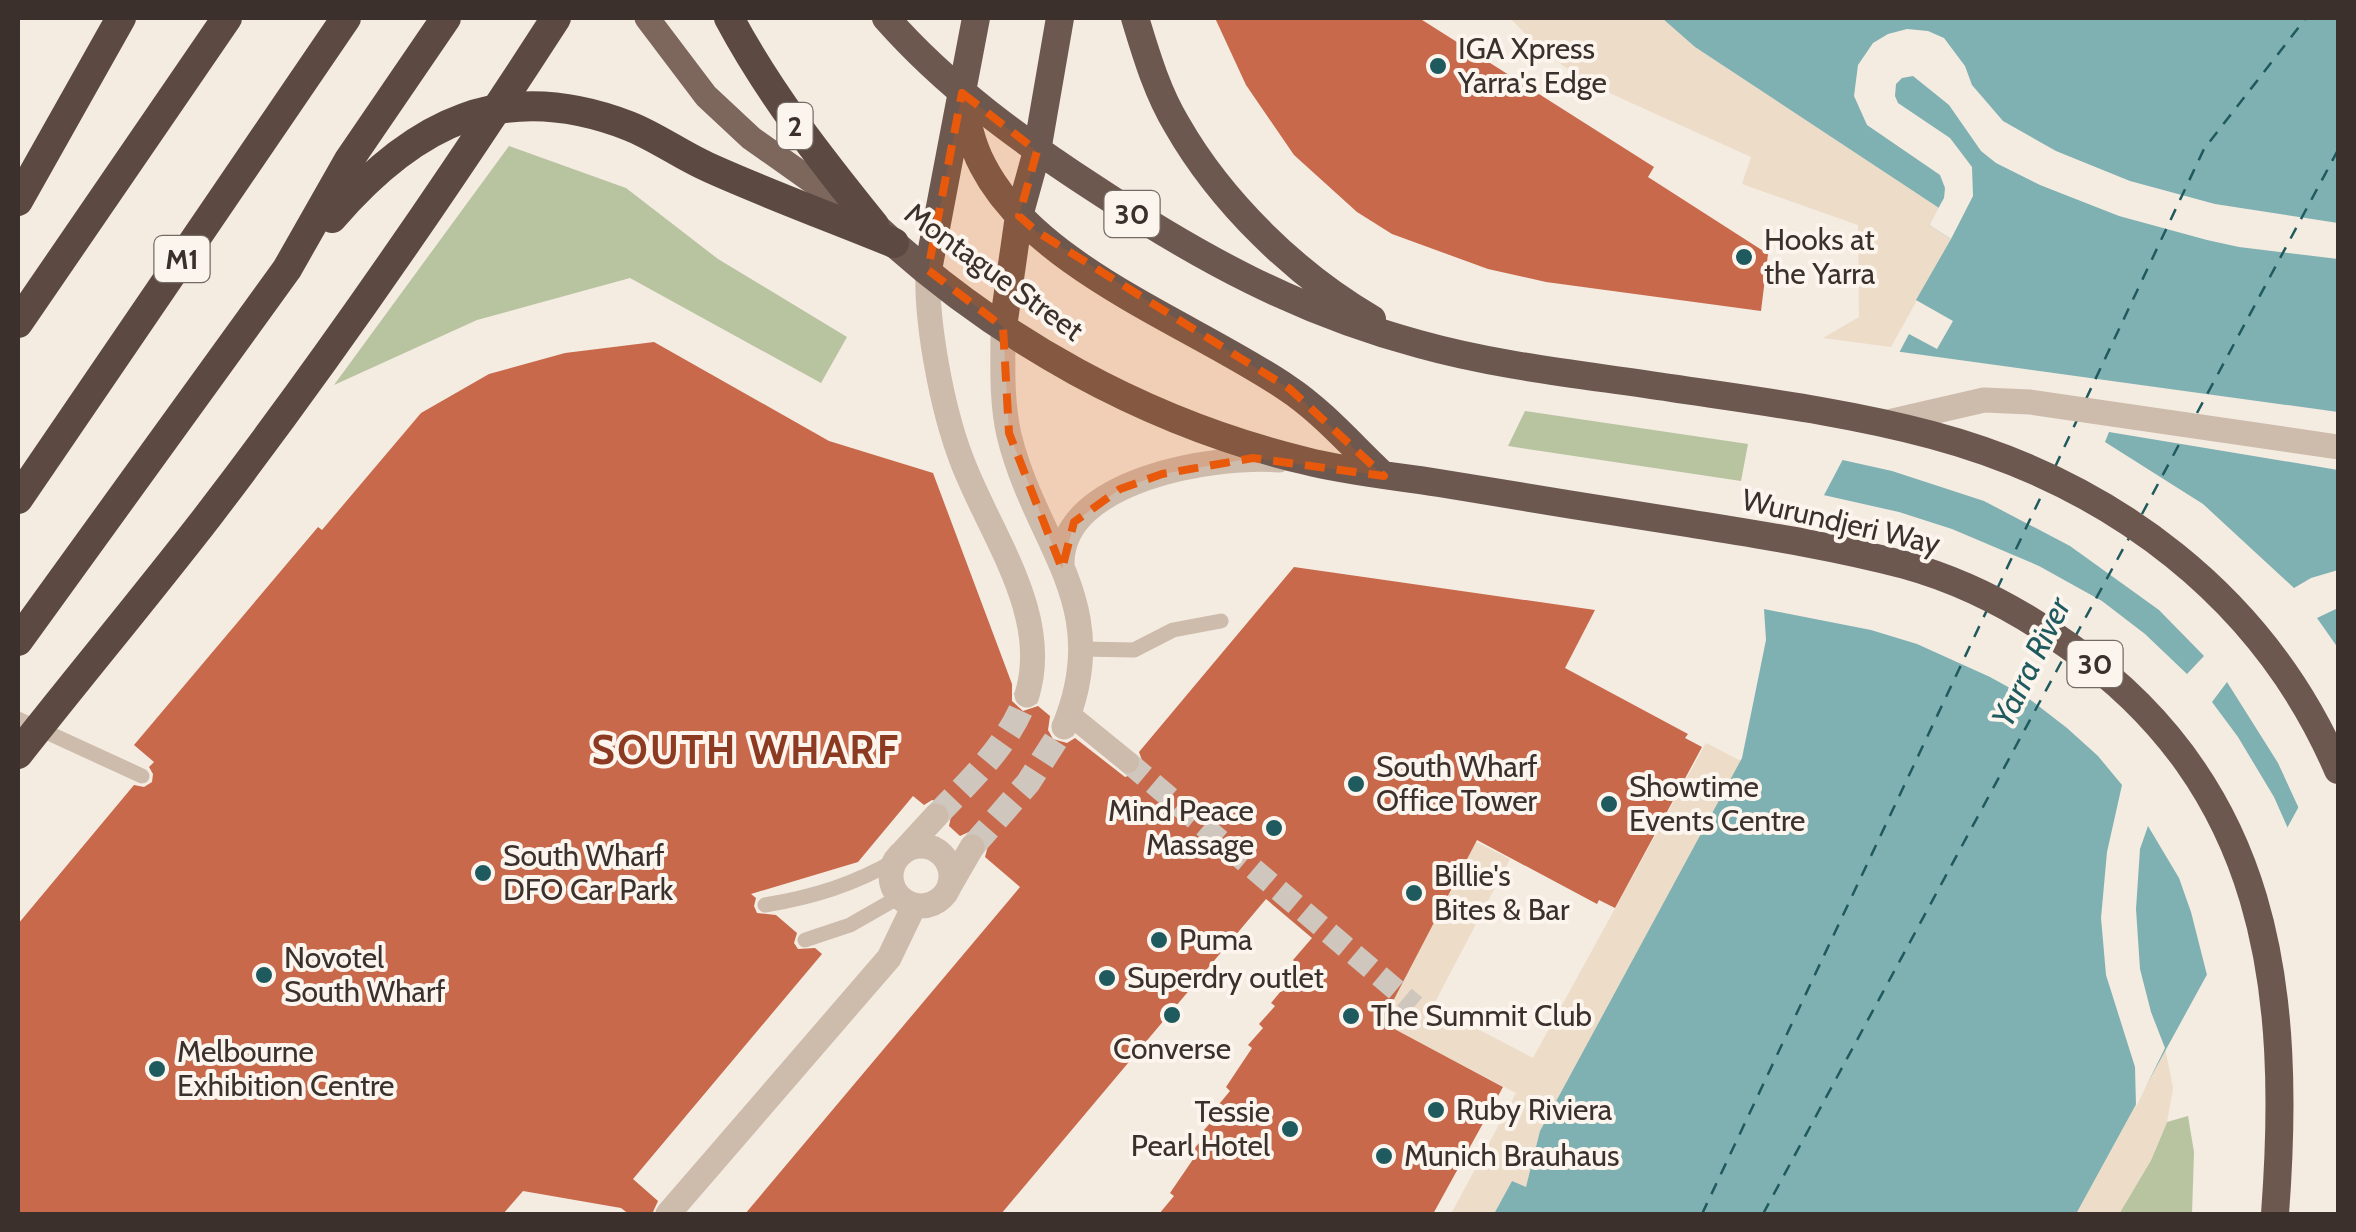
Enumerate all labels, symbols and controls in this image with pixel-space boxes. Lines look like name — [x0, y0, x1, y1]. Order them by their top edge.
place label: IGA Xpress Yarra's Edge — [1457, 30, 1607, 101]
marker: IGA Xpress Yarra's Edge — [1427, 55, 1449, 77]
road number: 2 — [778, 103, 812, 149]
road number: 30 — [1104, 191, 1160, 237]
street label: Montague Street — [898, 194, 1091, 349]
place label: Hooks at the Yarra — [1764, 221, 1876, 292]
road number: M1 — [154, 236, 210, 282]
marker: Hooks at the Yarra — [1733, 246, 1755, 268]
street label: Wurundjeri Way — [1738, 481, 1944, 562]
water label: Yarra River — [1983, 590, 2079, 733]
road number: 30 — [2068, 641, 2122, 687]
district label: SOUTH WHARF — [592, 725, 900, 774]
place label: South Wharf Office Tower — [1376, 748, 1538, 819]
place label: Showtime Events Centre — [1629, 768, 1805, 839]
marker: South Wharf Office Tower — [1345, 773, 1367, 795]
place label: Mind Peace Massage — [1108, 792, 1254, 863]
marker: Showtime Events Centre — [1598, 793, 1620, 815]
marker: Mind Peace Massage — [1263, 817, 1285, 839]
place label: South Wharf DFO Car Park — [503, 837, 674, 908]
place label: Billie's Bites & Bar — [1434, 857, 1570, 928]
marker: South Wharf DFO Car Park — [472, 862, 494, 884]
marker: Billie's Bites & Bar — [1403, 882, 1425, 904]
place label: Puma — [1179, 921, 1253, 958]
marker: Puma — [1148, 929, 1170, 951]
place label: Novotel South Wharf — [284, 939, 445, 1010]
place label: Superdry outlet — [1127, 959, 1324, 996]
marker: Novotel South Wharf — [253, 964, 275, 986]
marker: Superdry outlet — [1096, 967, 1118, 989]
place label: The Summit Club — [1371, 997, 1592, 1034]
marker: Converse — [1161, 1004, 1183, 1026]
marker: The Summit Club — [1340, 1005, 1362, 1027]
place label: Converse — [1113, 1030, 1231, 1067]
place label: Melbourne Exhibition Centre — [177, 1033, 394, 1104]
marker: Melbourne Exhibition Centre — [146, 1058, 168, 1080]
place label: Ruby Riviera — [1456, 1091, 1613, 1128]
place label: Tessie Pearl Hotel — [1131, 1093, 1270, 1164]
marker: Ruby Riviera — [1425, 1099, 1447, 1121]
marker: Tessie Pearl Hotel — [1279, 1118, 1301, 1140]
place label: Munich Brauhaus — [1404, 1137, 1619, 1174]
marker: Munich Brauhaus — [1373, 1145, 1395, 1167]

